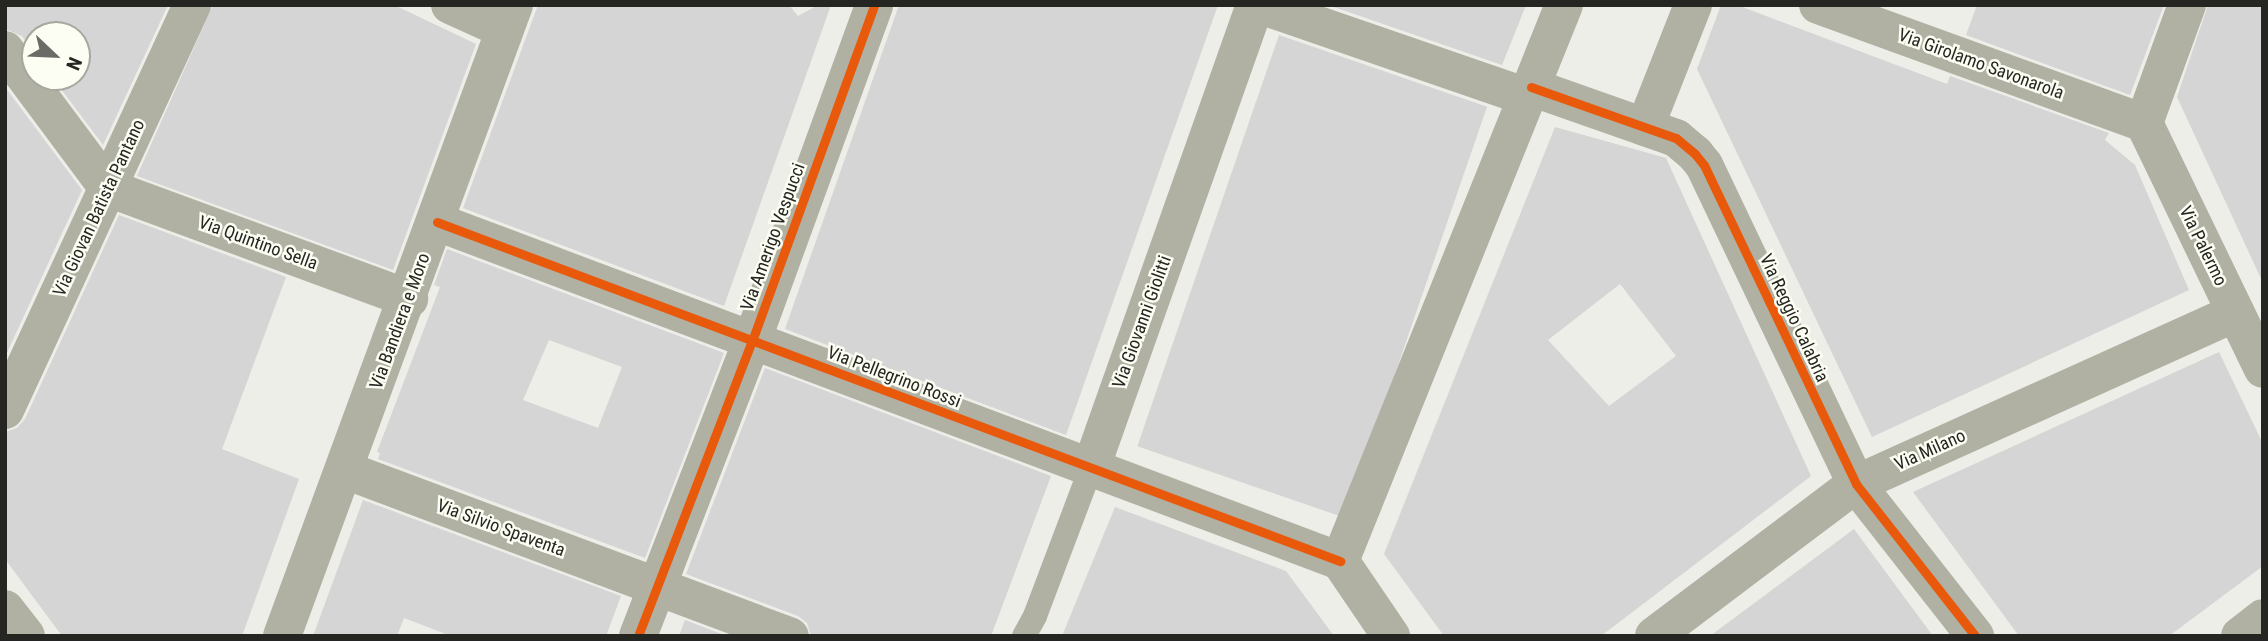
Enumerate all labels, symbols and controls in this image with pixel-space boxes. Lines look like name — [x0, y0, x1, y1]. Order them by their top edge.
north arrow — [21, 21, 91, 91]
street label: Via Girolamo Savonarola — [1895, 24, 2067, 104]
text: N — [61, 54, 87, 73]
street label: Via Giovan Batista Pantano — [48, 116, 150, 300]
street label: Via Amerigo Vespucci — [736, 160, 810, 314]
street label: Via Palermo — [2174, 203, 2232, 289]
street label: Via Quintino Sella — [195, 211, 321, 275]
street label: Via Bandiera e Moro — [365, 250, 435, 392]
street label: Via Reggio Calabria — [1755, 251, 1833, 385]
street label: Via Giovanni Giolitti — [1108, 253, 1176, 391]
street label: Via Pellegrino Rossi — [824, 342, 964, 412]
street label: Via Milano — [1891, 425, 1969, 475]
street label: Via Silvio Spaventa — [434, 495, 568, 561]

